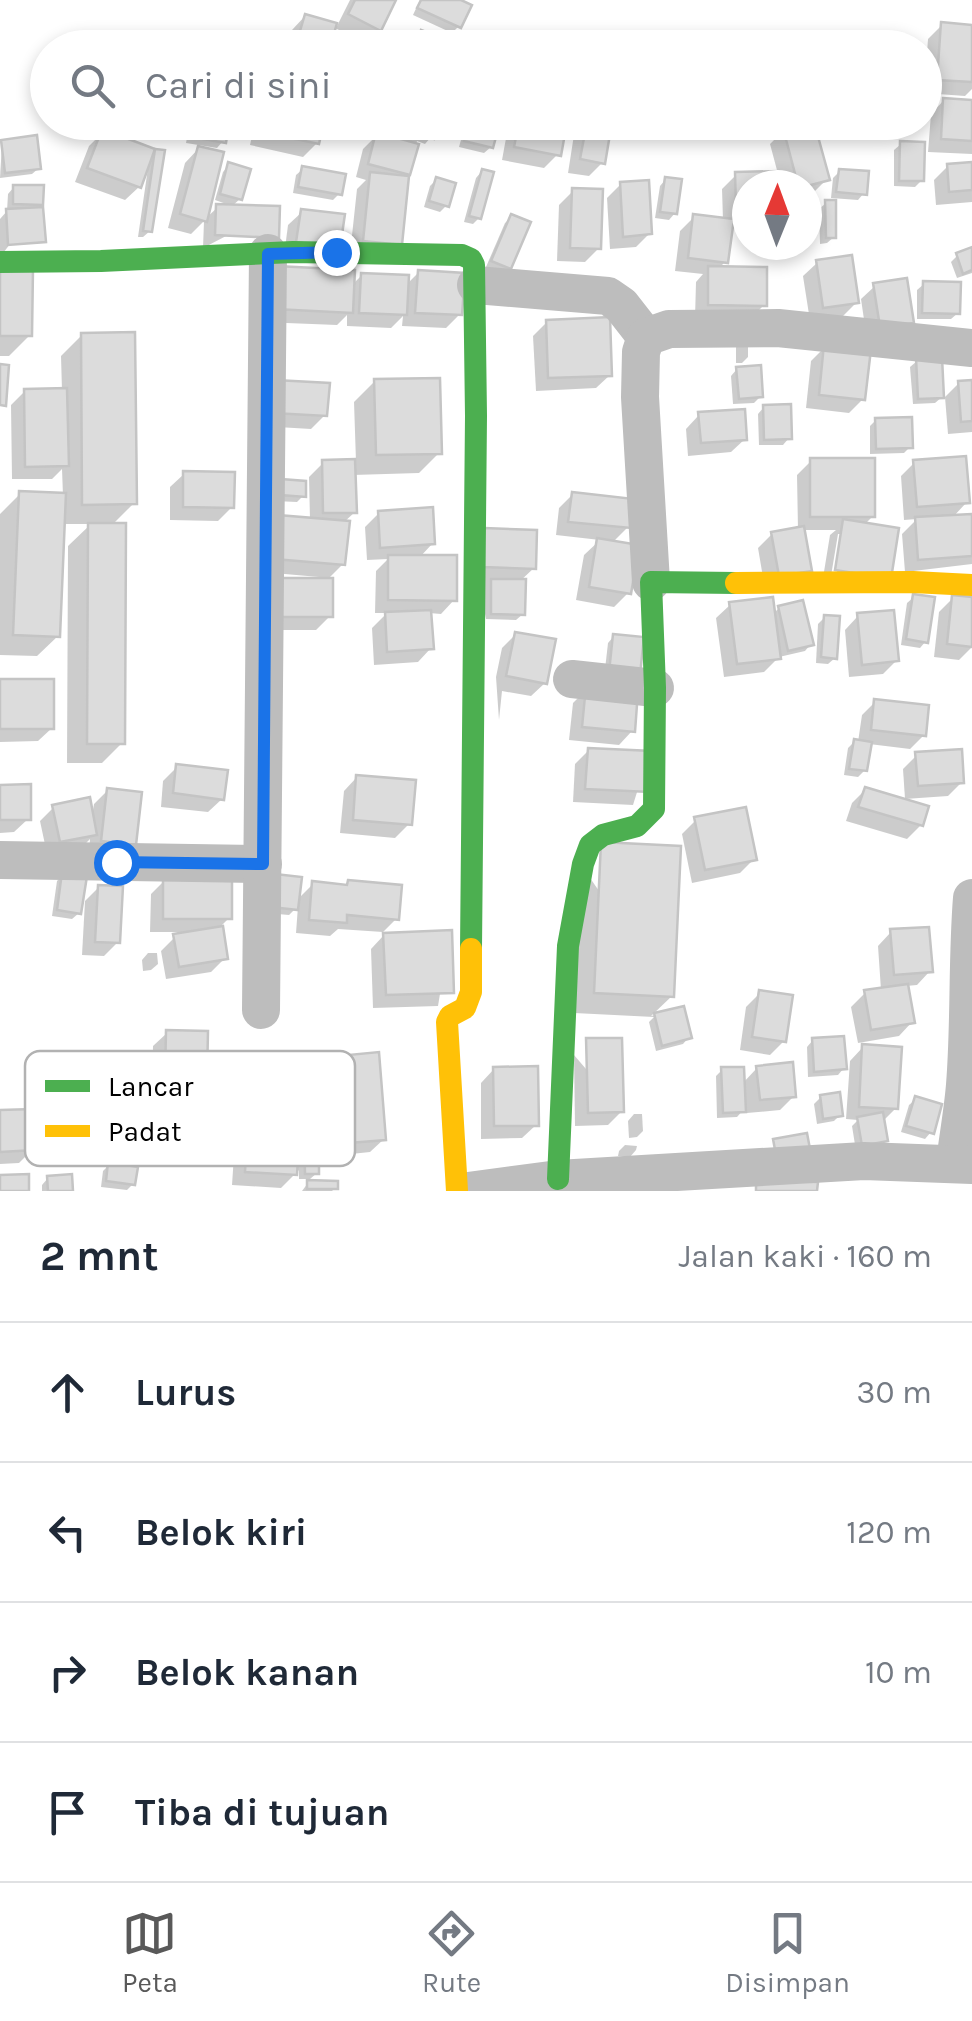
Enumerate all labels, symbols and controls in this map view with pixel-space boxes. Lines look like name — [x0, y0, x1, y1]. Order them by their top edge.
search box — [30, 30, 942, 140]
icon: search — [65, 58, 120, 113]
text: Cari di sini — [145, 63, 332, 108]
north arrow — [732, 170, 822, 260]
route end — [314, 230, 360, 276]
route start — [94, 840, 140, 886]
legend — [25, 1051, 355, 1166]
text: Lancar — [108, 1070, 194, 1103]
text: Padat — [108, 1115, 181, 1148]
text: 2 mnt — [40, 1231, 159, 1281]
text: Jalan kaki · 160 m — [678, 1238, 932, 1275]
icon: ahead — [40, 1365, 95, 1420]
text: Lurus — [135, 1370, 236, 1415]
text: 30 m — [857, 1374, 932, 1411]
icon: left — [40, 1505, 95, 1560]
text: Belok kiri — [135, 1510, 307, 1555]
text: 120 m — [846, 1514, 932, 1551]
icon: right — [40, 1645, 95, 1700]
text: Belok kanan — [135, 1650, 359, 1695]
text: 10 m — [865, 1654, 932, 1691]
icon: arrive — [40, 1785, 95, 1840]
text: Tiba di tujuan — [135, 1790, 390, 1835]
tab: Peta — [122, 1906, 178, 1999]
tab: Rute — [422, 1906, 481, 1999]
tab: Disimpan — [725, 1906, 850, 1999]

